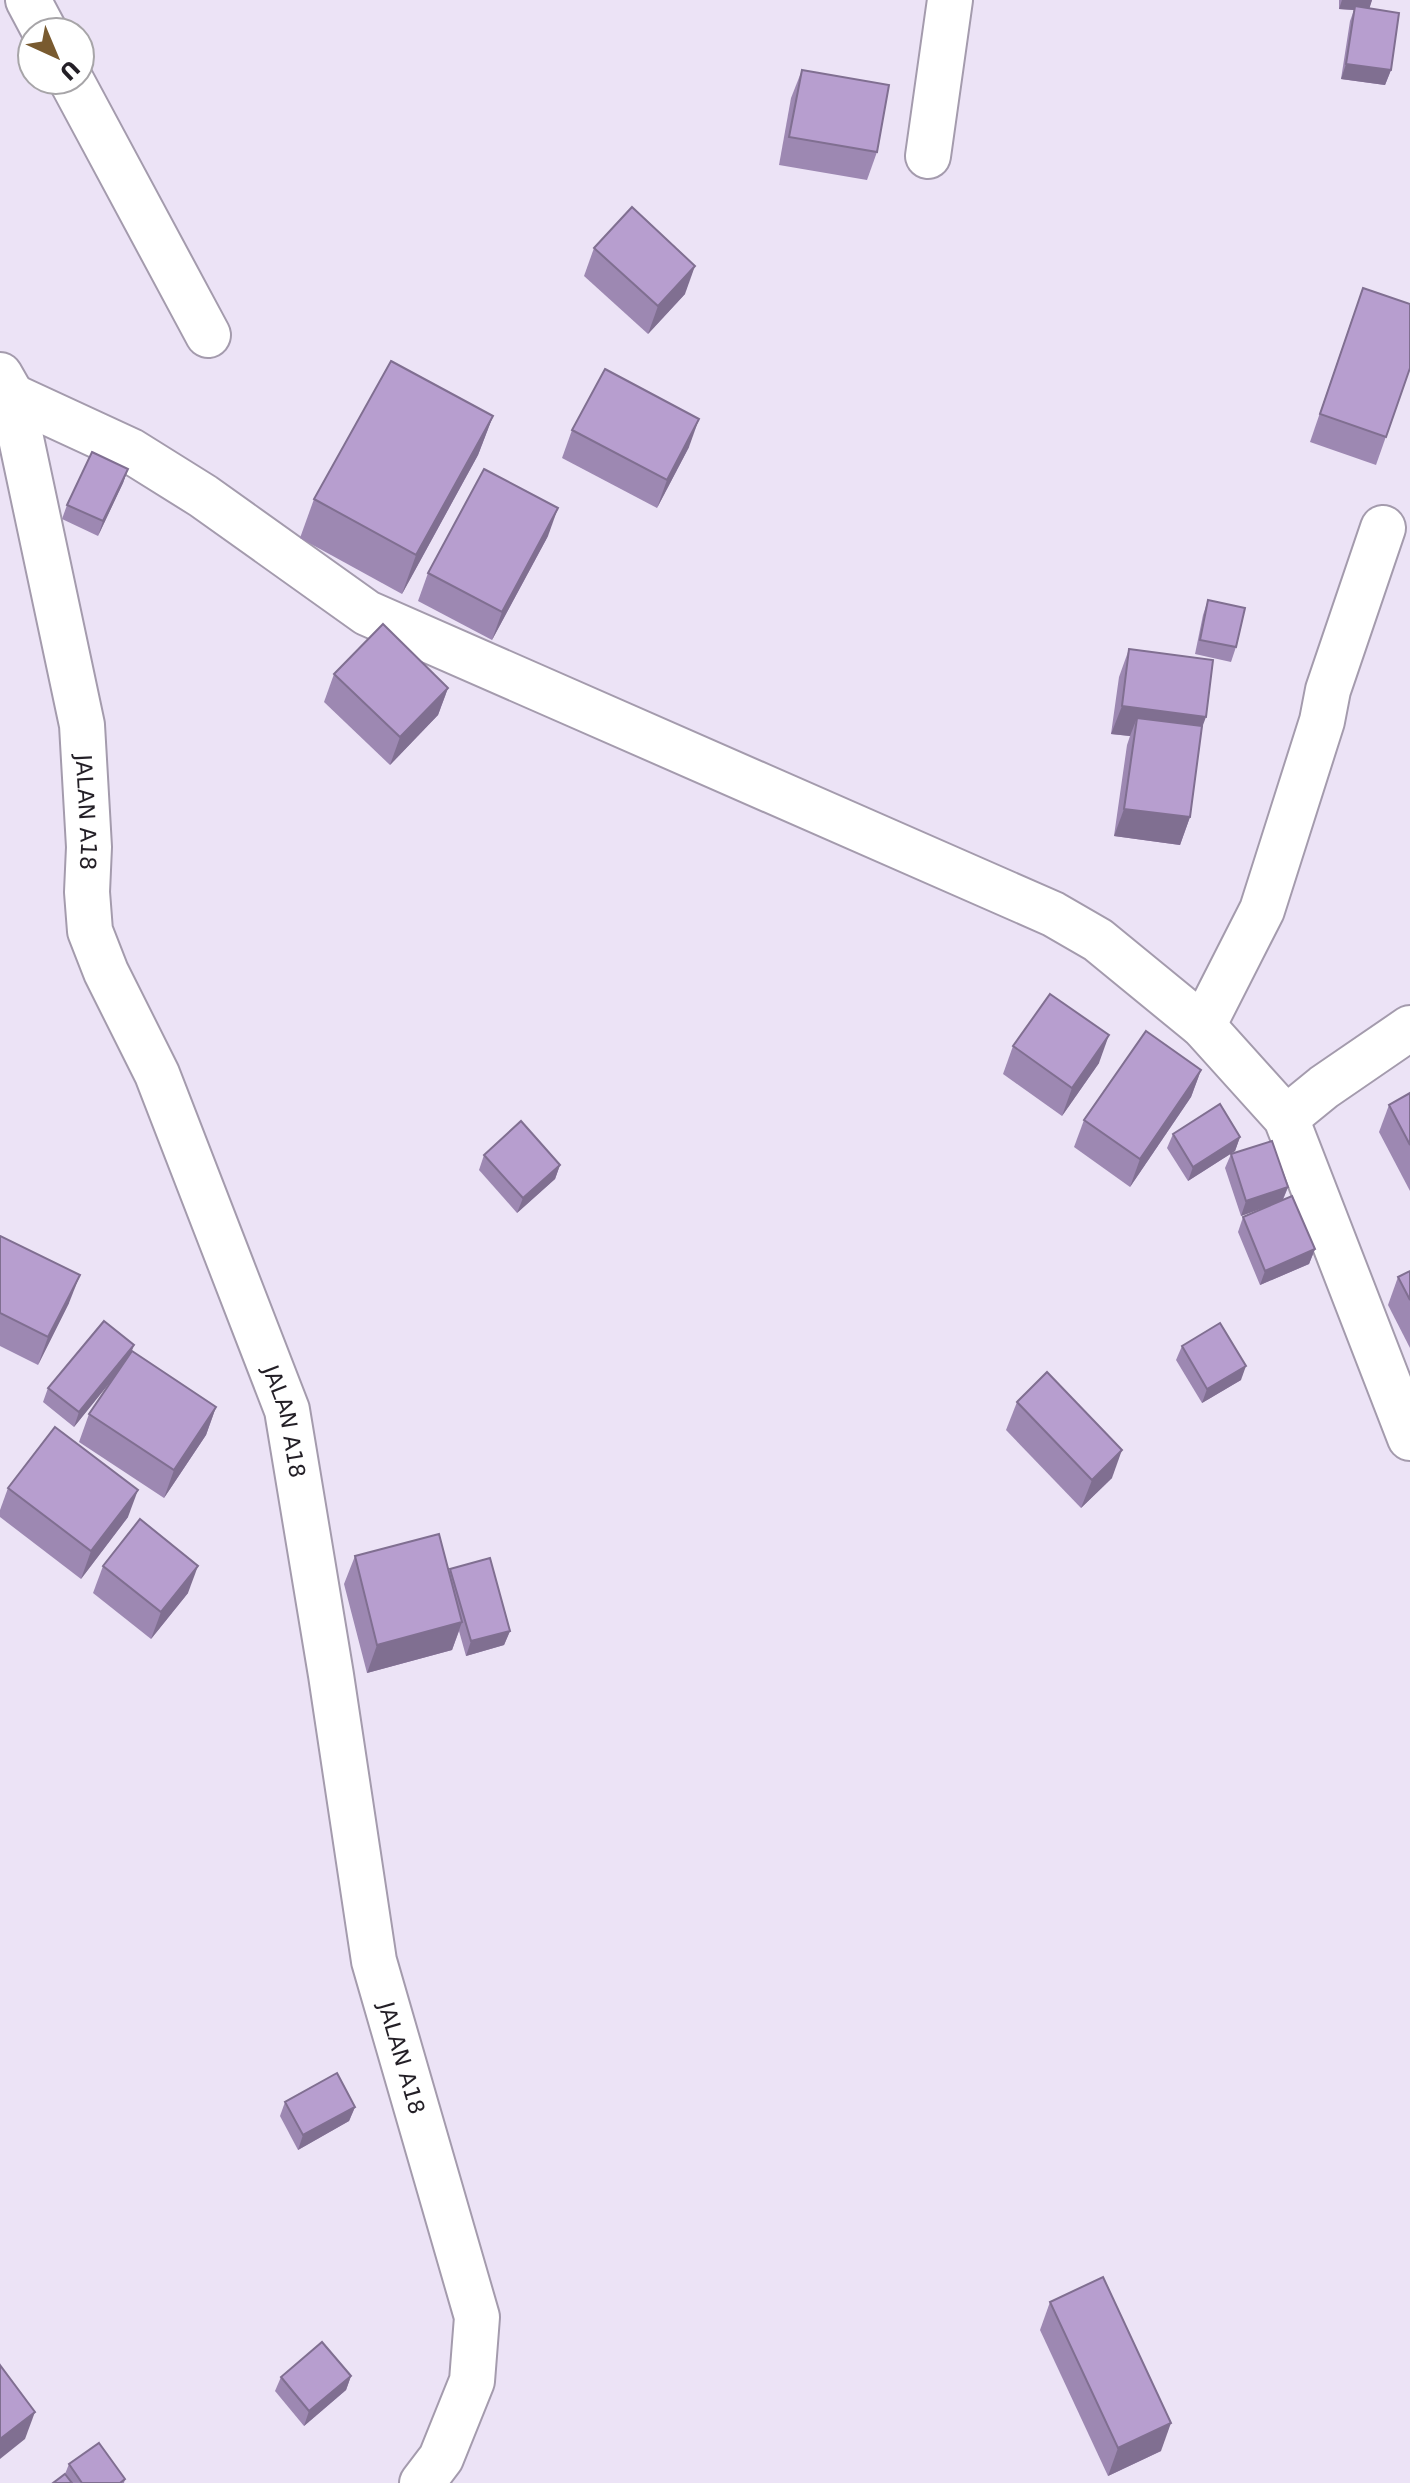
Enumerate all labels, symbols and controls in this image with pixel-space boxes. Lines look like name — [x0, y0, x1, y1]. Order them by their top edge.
north arrow — [16, 16, 96, 96]
text: U — [54, 55, 85, 85]
street label: JALAN A18 — [71, 752, 101, 871]
street label: JALAN A18 — [257, 1360, 310, 1480]
street label: JALAN A18 — [373, 1997, 430, 2117]

